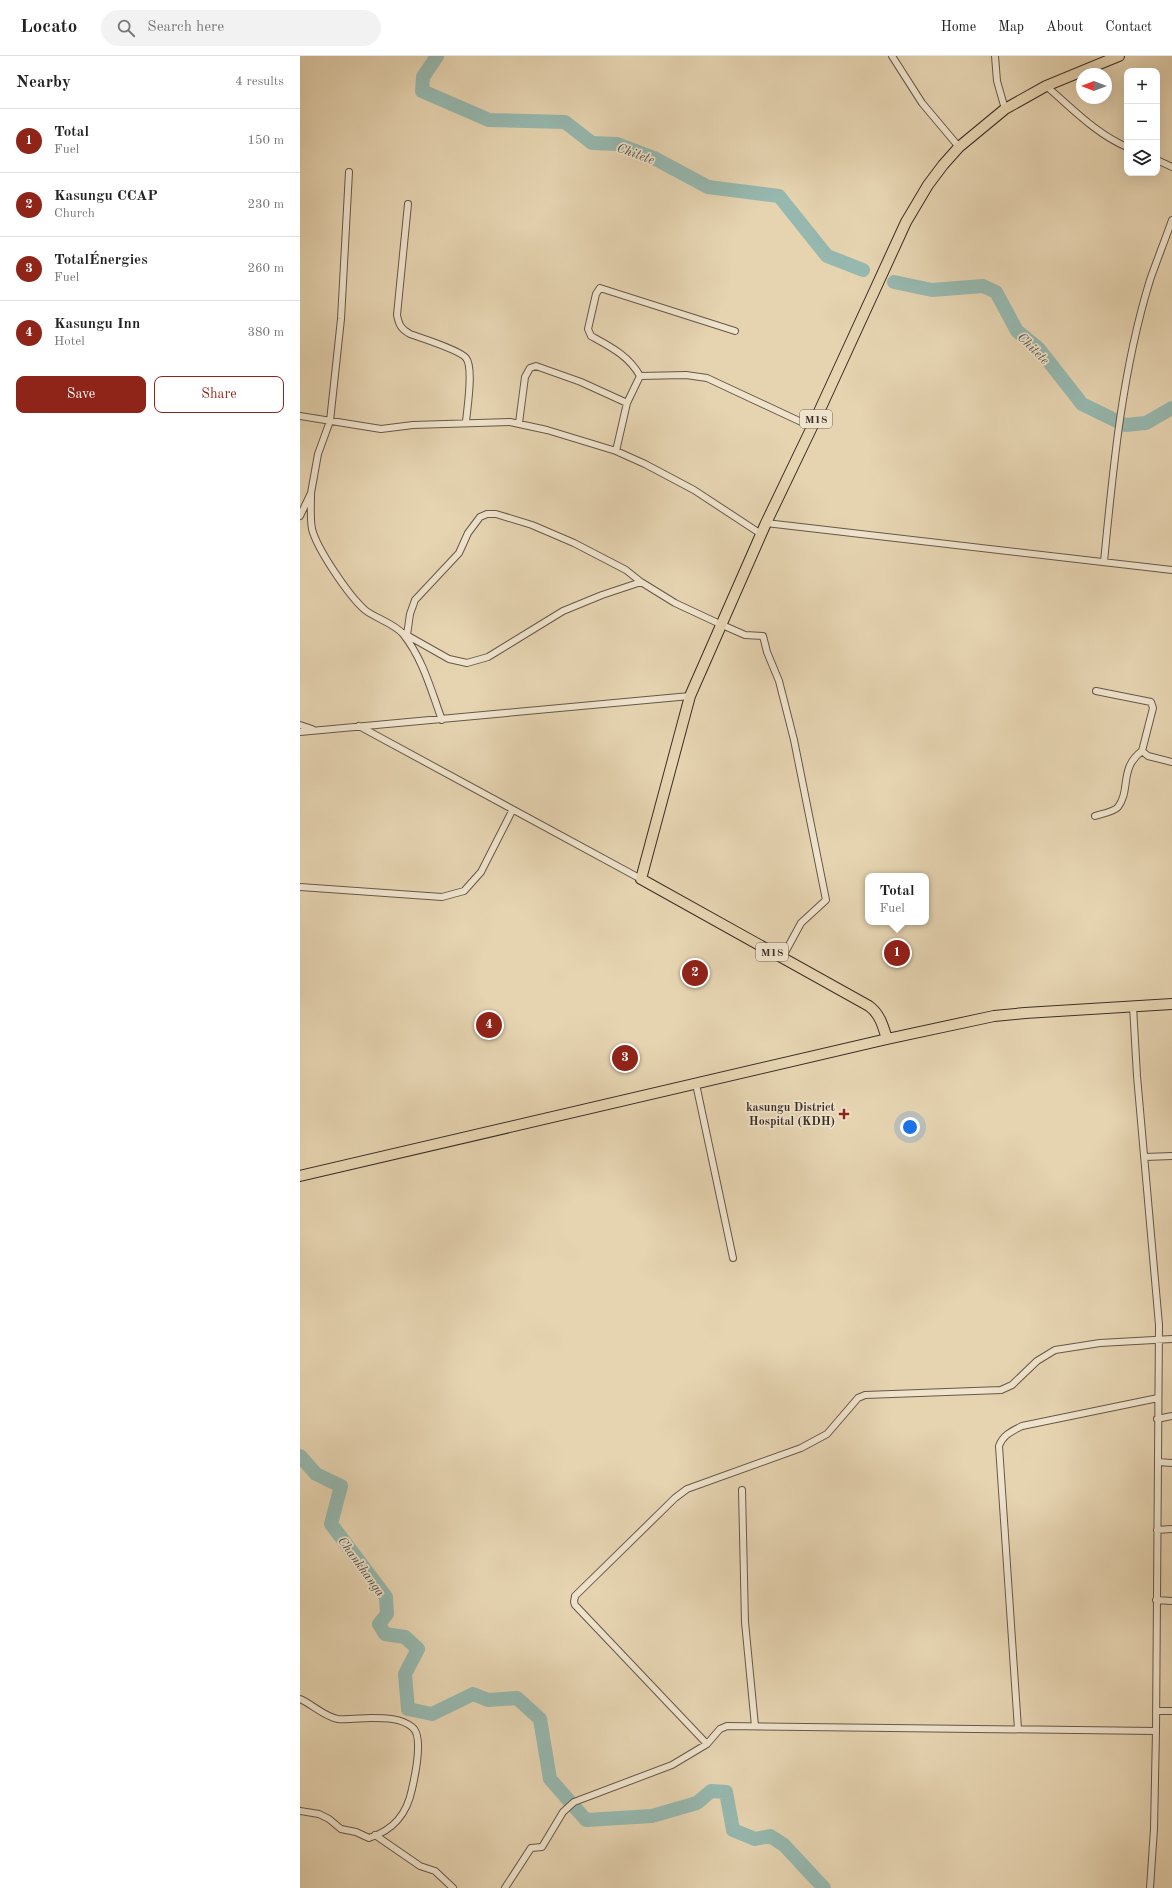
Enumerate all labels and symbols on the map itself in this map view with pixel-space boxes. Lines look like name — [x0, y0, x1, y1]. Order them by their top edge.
north arrow — [1076, 68, 1112, 104]
water label: Chitete — [615, 142, 656, 167]
water label: Chitete — [1015, 331, 1051, 367]
road number: M18 — [800, 410, 832, 428]
pin: 1 — [884, 938, 910, 968]
road number: M18 — [756, 943, 788, 961]
pin: 2 — [682, 958, 708, 988]
pin: 4 — [476, 1010, 502, 1040]
pin: 3 — [612, 1043, 638, 1073]
place label: kasungu District Hospital (KDH) — [746, 1102, 836, 1128]
marker: kasungu District Hospital (KDH) — [838, 1108, 850, 1120]
your location — [900, 1117, 920, 1137]
water label: Chankhanga — [335, 1535, 387, 1599]

